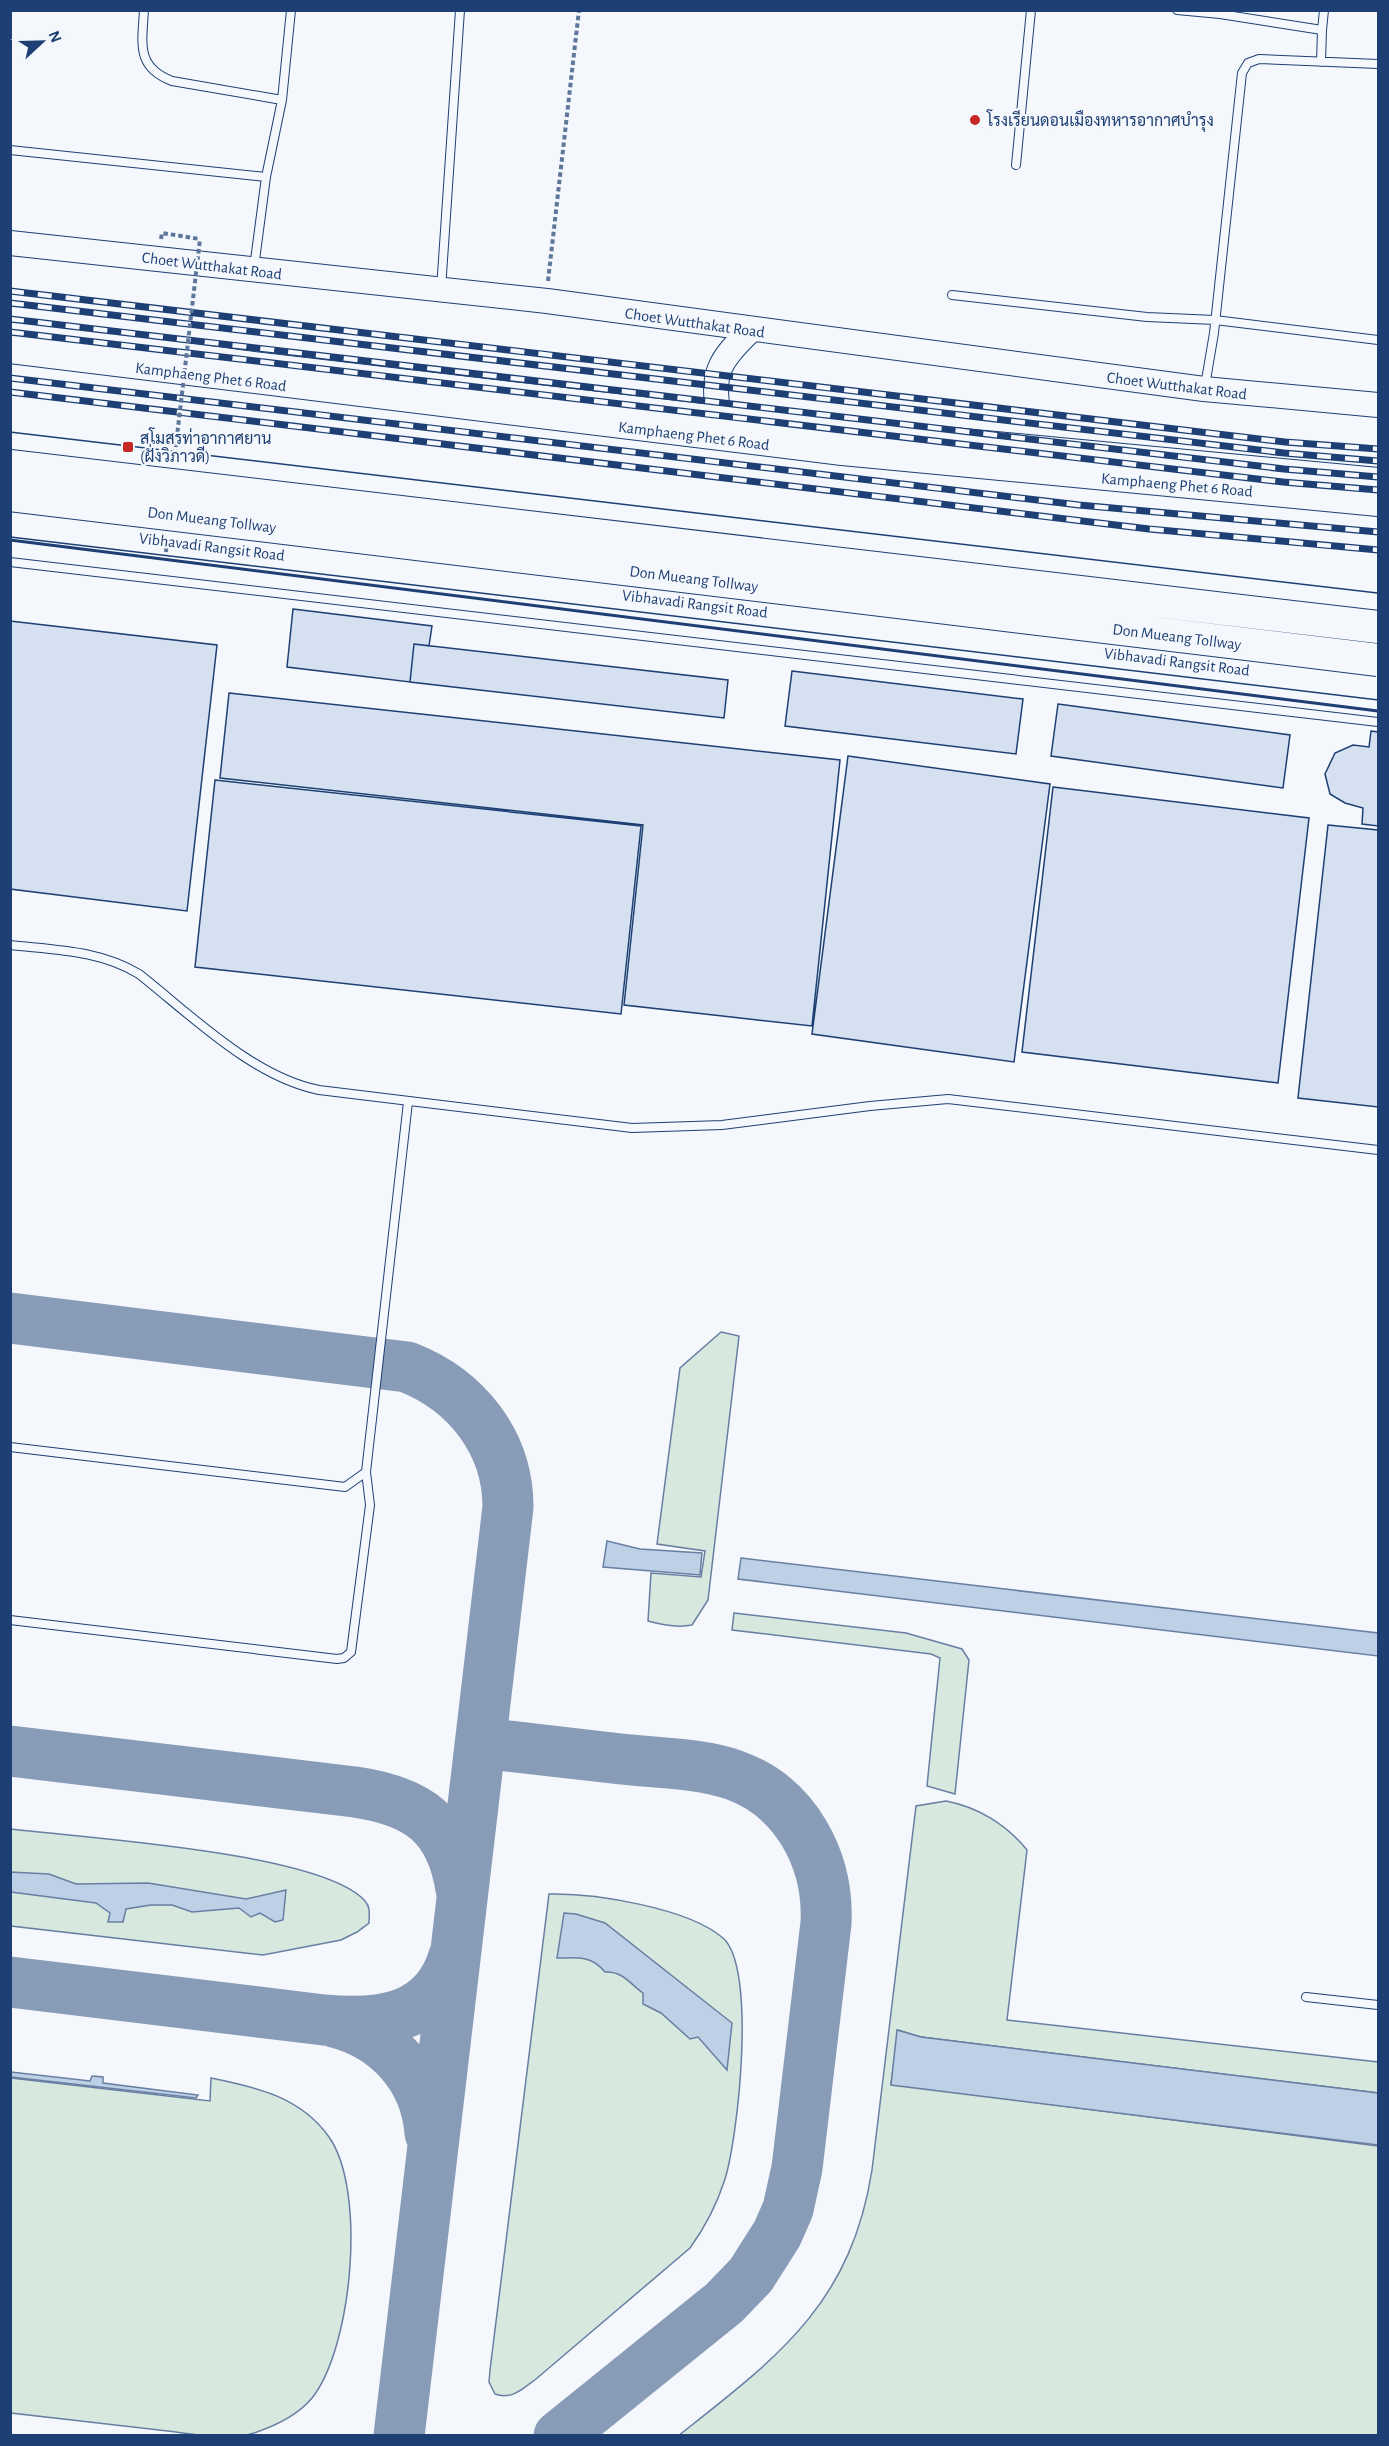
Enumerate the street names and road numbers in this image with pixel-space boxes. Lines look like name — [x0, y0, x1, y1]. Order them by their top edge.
street label: Choet Wutthakat Road — [141, 249, 283, 283]
street label: Choet Wutthakat Road — [624, 305, 766, 341]
street label: Kamphaeng Phet 6 Road — [134, 360, 287, 394]
street label: Choet Wutthakat Road — [1106, 369, 1248, 403]
street label: Kamphaeng Phet 6 Road — [617, 419, 770, 453]
street label: Kamphaeng Phet 6 Road — [1100, 470, 1253, 500]
street label: Don Mueang Tollway — [146, 504, 277, 537]
street label: Vibhavadi Rangsit Road — [138, 530, 286, 564]
street label: Don Mueang Tollway — [628, 563, 759, 596]
street label: Vibhavadi Rangsit Road — [621, 587, 769, 621]
street label: Don Mueang Tollway — [1111, 621, 1242, 654]
street label: Vibhavadi Rangsit Road — [1103, 645, 1251, 679]

